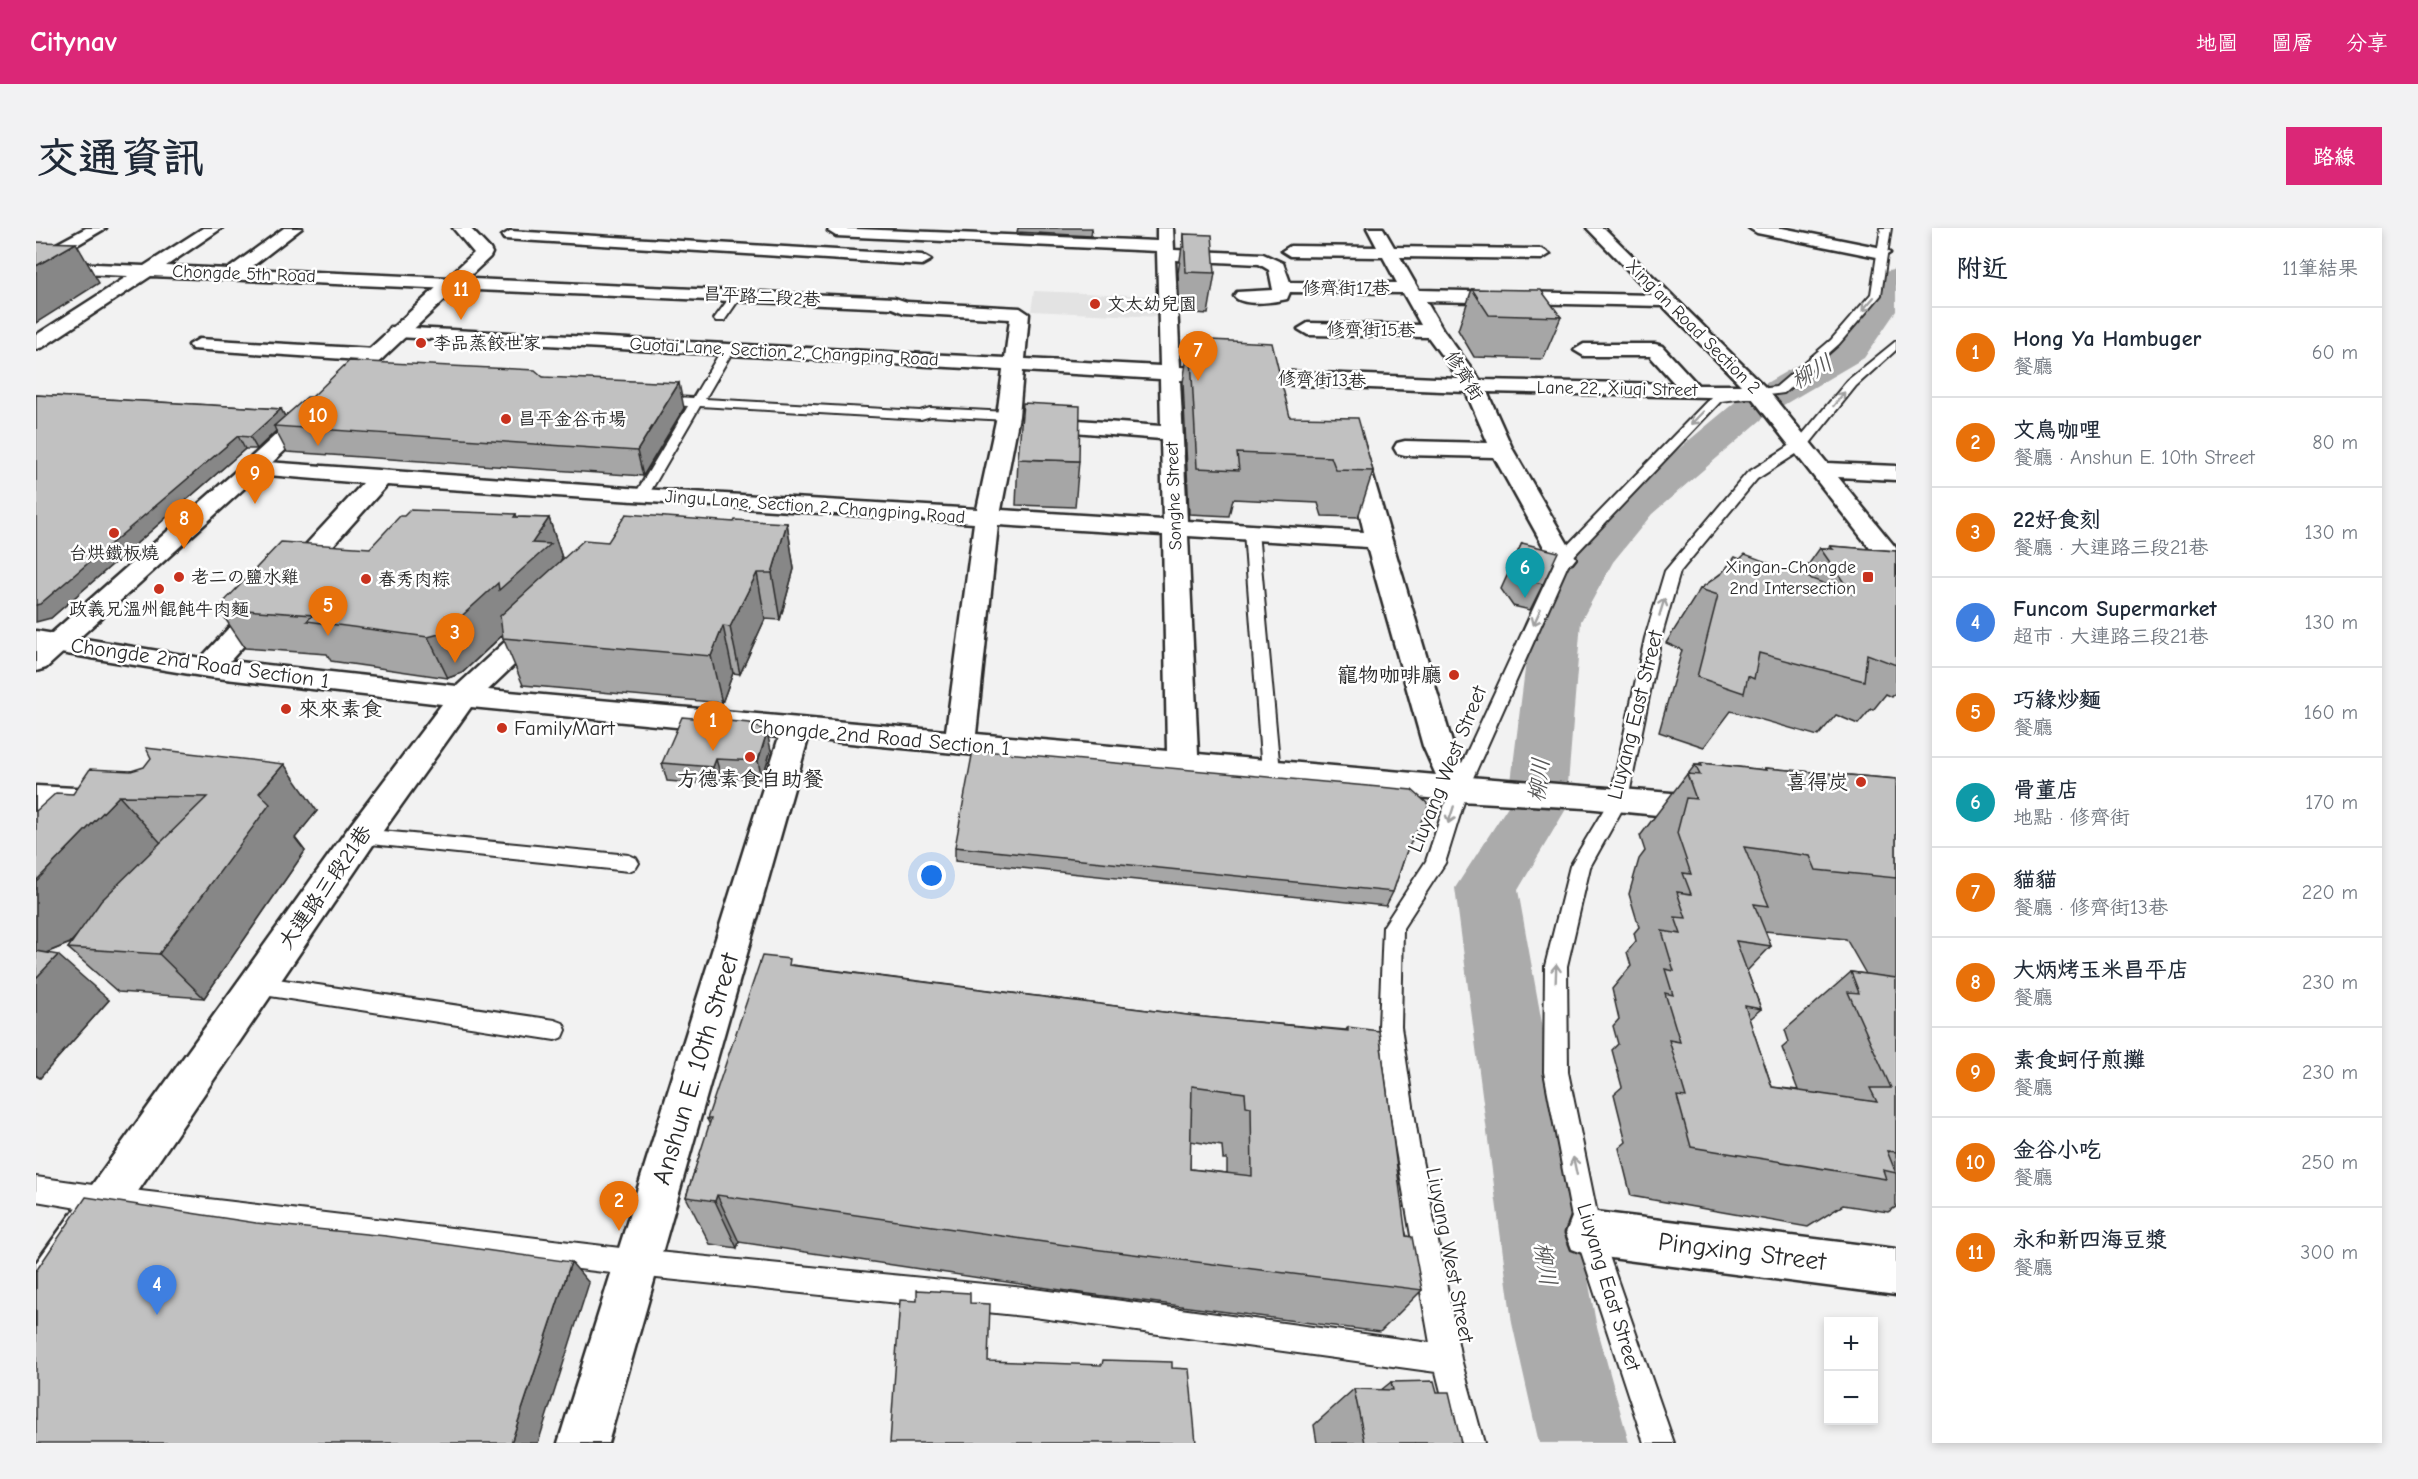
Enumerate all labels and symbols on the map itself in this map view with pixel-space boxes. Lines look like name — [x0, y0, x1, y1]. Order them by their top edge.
street label: Xing’an Road Section 2 — [1622, 256, 1764, 398]
street label: Chongde 5th Road — [172, 261, 316, 287]
pin: 11 — [442, 270, 480, 320]
street label: 修齊街17巷 — [1302, 278, 1390, 299]
street label: 昌平路二段2巷 — [703, 283, 821, 311]
place label: 文太幼兒園 — [1107, 294, 1197, 315]
one-way arrow — [1861, 296, 1875, 311]
marker: 文太幼兒園 — [1088, 297, 1102, 311]
street label: 修齊街15巷 — [1326, 319, 1416, 341]
pin: 7 — [1178, 332, 1218, 381]
place label: 李品蒸餃世家 — [433, 333, 541, 354]
street label: Guotai Lane, Section 2, Changping Road — [629, 333, 939, 371]
marker: 李品蒸餃世家 — [414, 336, 428, 350]
street label: 修齊街 — [1441, 348, 1487, 404]
water label: 柳川 — [1786, 349, 1838, 394]
street label: 修齊街13巷 — [1278, 368, 1366, 392]
street label: Lane 22, Xiuqi Street — [1536, 377, 1698, 401]
one-way arrow — [1832, 391, 1845, 407]
pin: 10 — [298, 396, 338, 446]
place label: 昌平金谷市場 — [518, 409, 626, 430]
one-way arrow — [1690, 411, 1704, 426]
marker: 昌平金谷市場 — [499, 412, 513, 426]
street label: Songhe Street — [1162, 440, 1186, 551]
pin: 9 — [236, 454, 274, 504]
street label: Jingu Lane, Section 2, Changping Road — [664, 486, 966, 528]
pin: 8 — [164, 500, 204, 549]
marker: 台烘鐵板燒 — [107, 526, 121, 540]
place label: 台烘鐵板燒 — [69, 543, 159, 564]
pin: 6 — [1506, 548, 1544, 598]
place label: Xingan-Chongde 2nd Intersection — [1725, 557, 1856, 599]
place label: 老二の鹽水雞 — [191, 567, 299, 588]
place label: 春秀肉粽 — [378, 569, 450, 590]
marker: 老二の鹽水雞 — [172, 570, 186, 584]
marker: Xingan-Chongde 2nd Intersection — [1861, 570, 1875, 584]
marker: 春秀肉粽 — [359, 572, 373, 586]
marker: 政義兄溫州餛飩牛肉麵 — [152, 582, 166, 596]
pin: 5 — [308, 586, 348, 636]
one-way arrow — [1657, 598, 1668, 617]
place label: 政義兄溫州餛飩牛肉麵 — [69, 599, 249, 620]
one-way arrow — [1530, 607, 1542, 625]
pin: 3 — [436, 614, 474, 663]
street label: Liuyang East Street — [1602, 627, 1668, 802]
street label: Chongde 2nd Road Section 1 — [69, 633, 331, 693]
place label: 寵物咖啡廳 — [1337, 663, 1442, 687]
marker: 寵物咖啡廳 — [1447, 668, 1461, 682]
street label: Liuyang West Street — [1403, 681, 1492, 856]
place label: 來來素食 — [298, 697, 382, 721]
marker: 來來素食 — [279, 702, 293, 716]
pin: 1 — [694, 702, 732, 751]
street label: Chongde 2nd Road Section 1 — [749, 714, 1011, 760]
place label: FamilyMart — [514, 716, 616, 740]
marker: FamilyMart — [495, 721, 509, 735]
marker: 方德素食自助餐 — [743, 750, 757, 764]
water label: 柳川 — [1523, 756, 1555, 803]
place label: 方德素食自助餐 — [677, 767, 824, 791]
place label: 喜得炭 — [1786, 770, 1849, 794]
marker: 喜得炭 — [1854, 775, 1868, 789]
one-way arrow — [1444, 805, 1455, 824]
street label: 大連路三段21巷 — [273, 821, 377, 953]
your location — [917, 861, 946, 890]
street label: Anshun E. 10th Street — [647, 948, 746, 1188]
one-way arrow — [1551, 964, 1562, 984]
one-way arrow — [1569, 1157, 1580, 1177]
street label: Liuyang West Street — [1421, 1166, 1479, 1345]
pin: 2 — [600, 1182, 638, 1231]
street label: Liuyang East Street — [1572, 1201, 1646, 1374]
street label: Pingxing Street — [1656, 1227, 1829, 1277]
water label: 柳川 — [1529, 1240, 1561, 1289]
pin: 4 — [138, 1266, 176, 1315]

